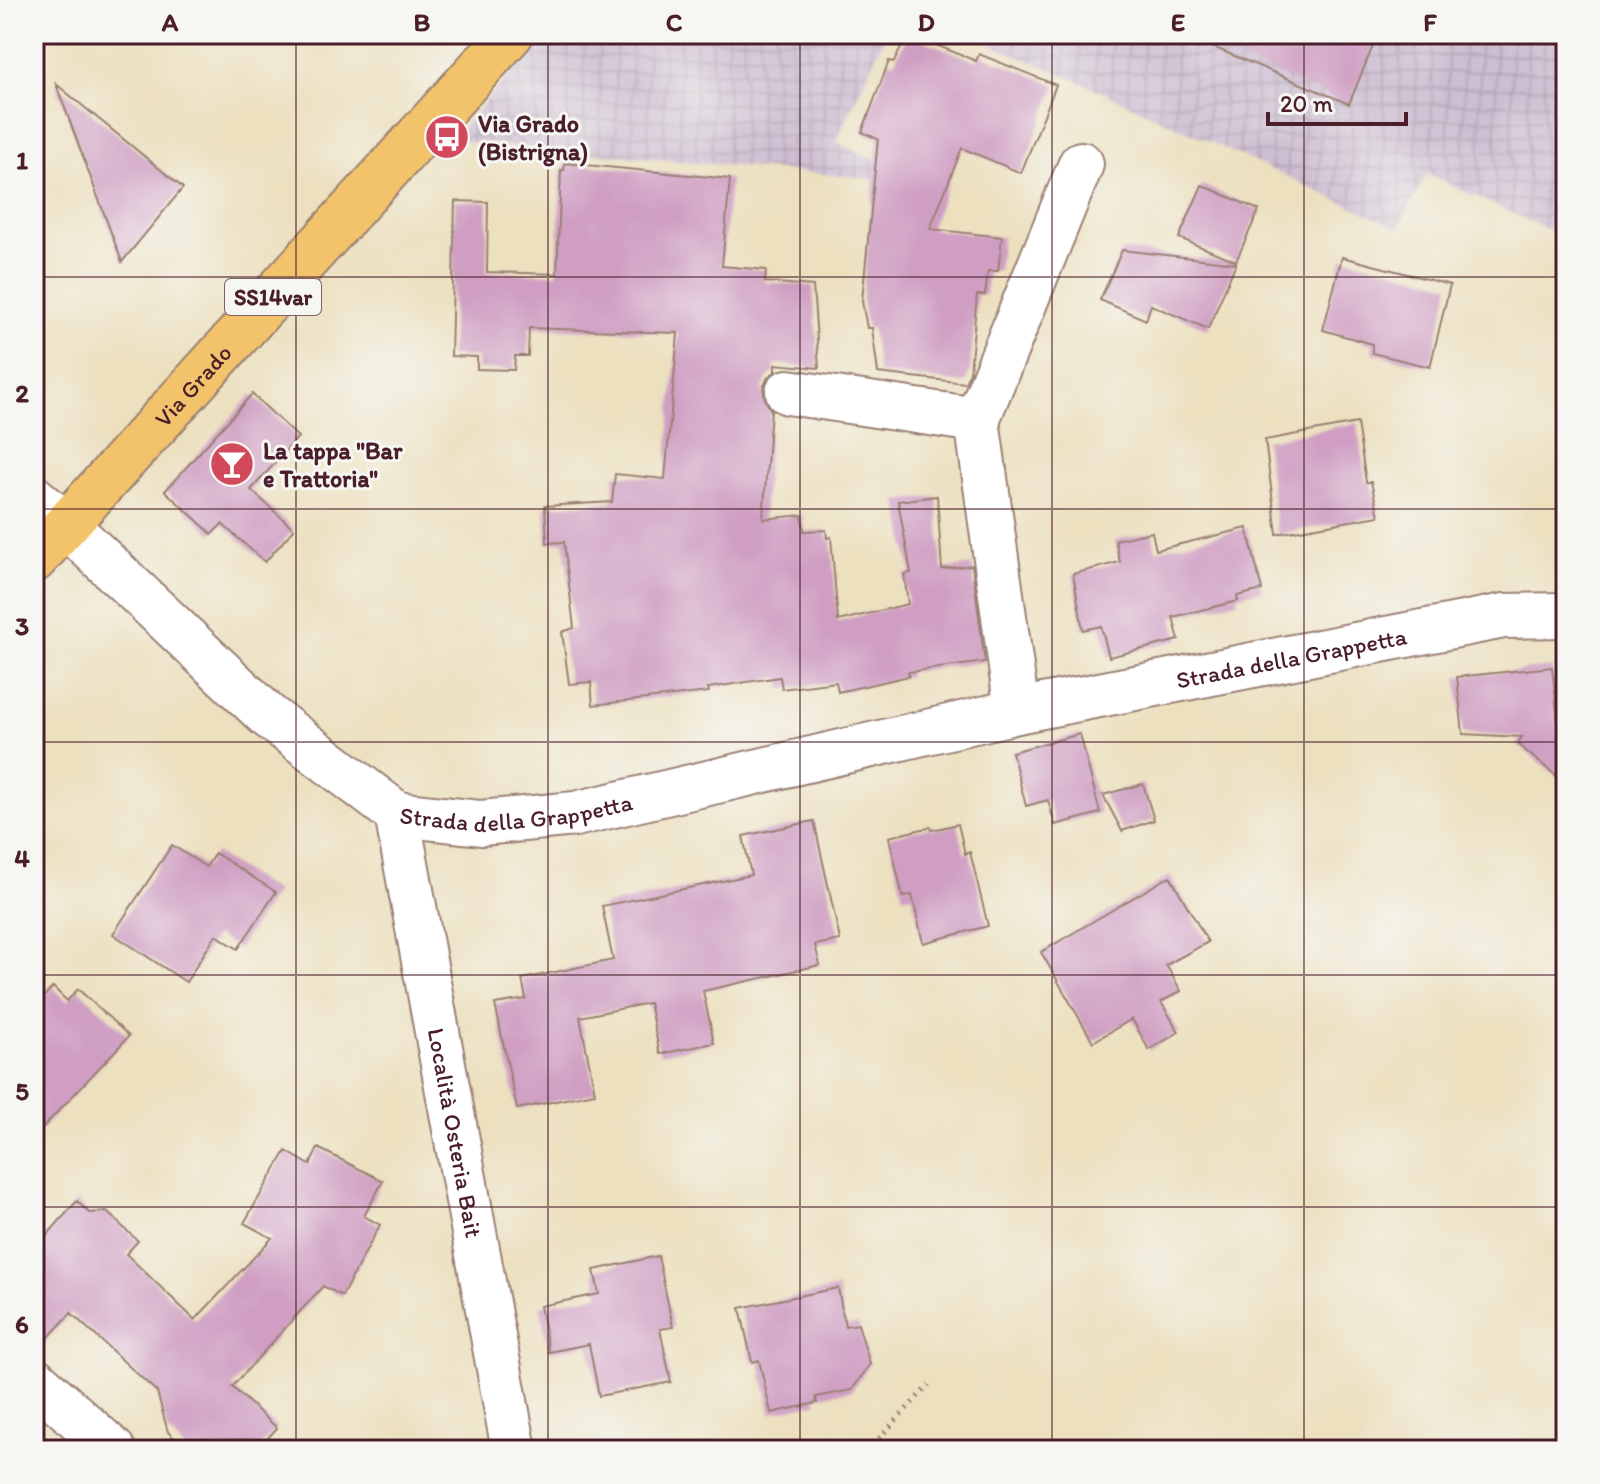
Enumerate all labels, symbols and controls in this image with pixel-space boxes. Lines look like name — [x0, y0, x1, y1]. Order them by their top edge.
text: A — [161, 6, 179, 38]
text: B — [414, 6, 431, 38]
text: C — [666, 6, 683, 38]
text: D — [917, 6, 935, 38]
text: E — [1171, 6, 1185, 38]
text: F — [1423, 6, 1437, 38]
scale bar — [1268, 76, 1406, 126]
text: 20 m — [1280, 89, 1333, 118]
place label: Via Grado (Bistrigna) — [478, 109, 588, 167]
bus stop icon: Via Grado (Bistrigna) — [423, 113, 471, 161]
text: 1 — [16, 144, 28, 176]
road number: SS14var — [225, 279, 321, 315]
street label: Via Grado — [148, 338, 237, 432]
text: 2 — [15, 377, 29, 409]
place label: La tappa "Bar e Trattoria" — [263, 436, 403, 493]
bar icon: La tappa "Bar e Trattoria" — [208, 440, 256, 488]
text: 3 — [15, 610, 29, 642]
street label: Strada della Grappetta — [1173, 621, 1409, 694]
street label: Strada della Grappetta — [398, 787, 636, 838]
text: 4 — [14, 842, 30, 874]
street label: Località Osteria Bait — [422, 1025, 489, 1240]
text: 5 — [15, 1075, 29, 1107]
text: 6 — [15, 1308, 29, 1340]

